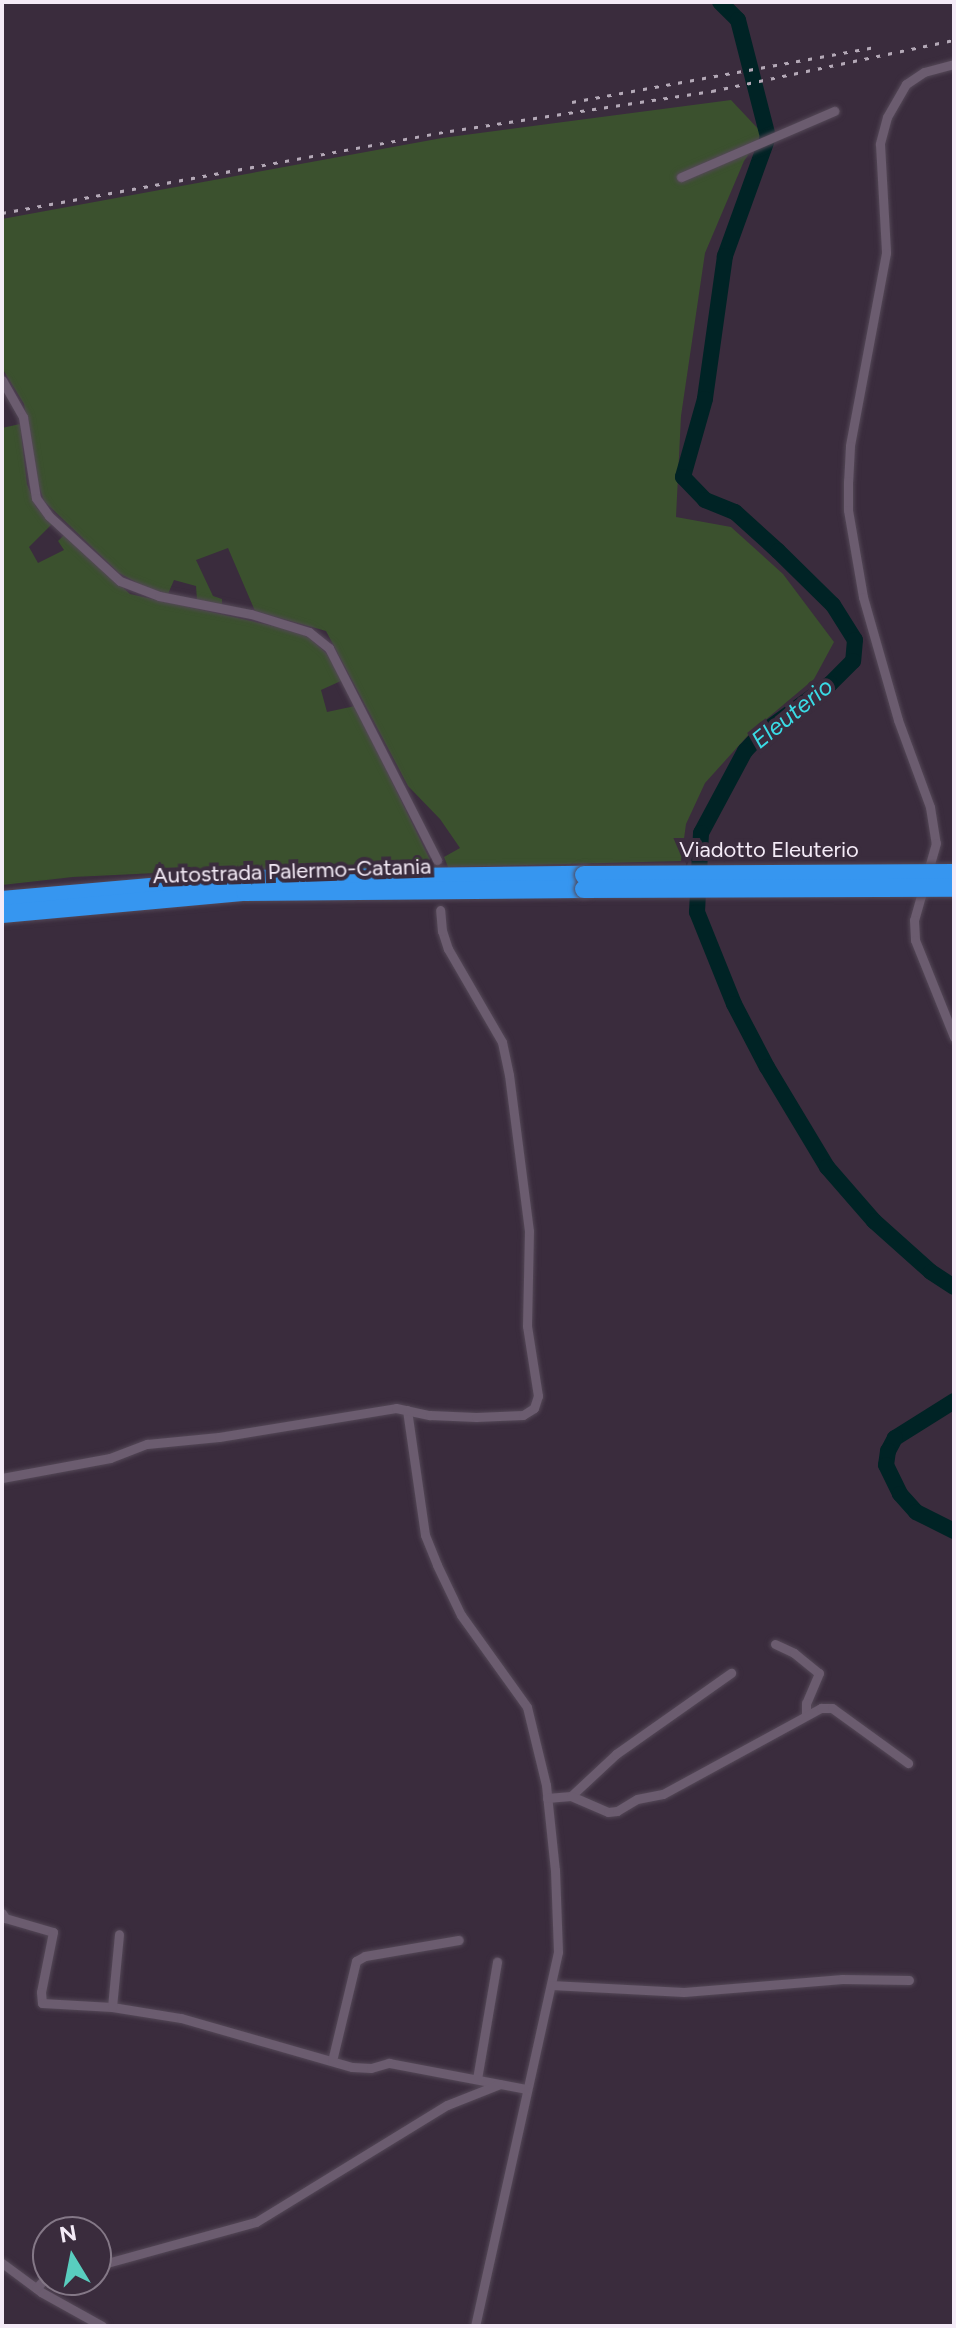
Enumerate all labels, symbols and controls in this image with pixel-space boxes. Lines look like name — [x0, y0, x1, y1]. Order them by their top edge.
water label: Eleuterio — [746, 672, 838, 754]
street label: Viadotto Eleuterio — [679, 837, 859, 863]
street label: Autostrada Palermo-Catania — [152, 853, 432, 889]
north arrow — [32, 2216, 112, 2296]
text: N — [57, 2219, 79, 2249]

